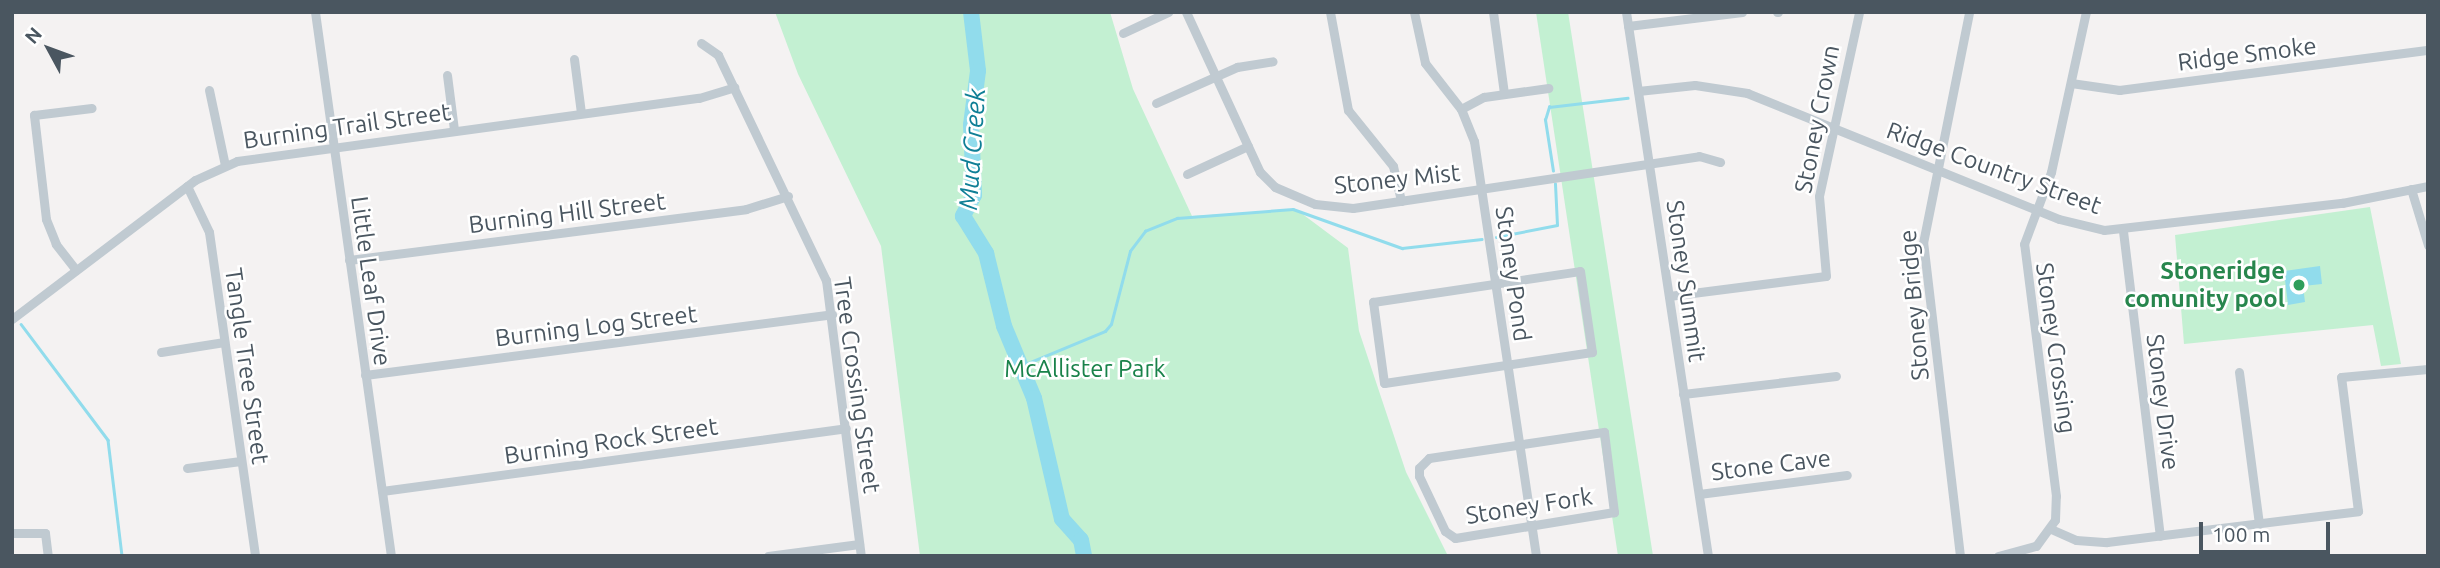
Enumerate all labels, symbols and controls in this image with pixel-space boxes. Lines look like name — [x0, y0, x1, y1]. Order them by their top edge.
north arrow — [14, 14, 84, 84]
text: N — [20, 23, 46, 48]
street label: Ridge Smoke — [2176, 31, 2318, 77]
street label: Stoney Crown — [1789, 43, 1845, 195]
water label: Mud Creek — [952, 87, 992, 211]
street label: Burning Trail Street — [241, 97, 453, 155]
street label: Ridge Country Street — [1883, 116, 2105, 220]
street label: Stoney Mist — [1333, 158, 1461, 200]
street label: Burning Hill Street — [467, 187, 667, 239]
street label: Little Leaf Drive — [345, 194, 397, 368]
street label: Stoney Summit — [1660, 198, 1712, 364]
street label: Stoney Pond — [1489, 205, 1537, 343]
street label: Stoney Bridge — [1893, 228, 1935, 382]
place label: Stoneridge comunity pool — [2124, 257, 2285, 313]
street label: Stoney Crossing — [2030, 261, 2082, 435]
street label: Tangle Tree Street — [219, 266, 275, 466]
street label: Tree Crossing Street — [828, 275, 886, 495]
marker: Stoneridge comunity pool — [2291, 277, 2307, 293]
street label: Burning Log Street — [493, 299, 699, 353]
street label: Stoney Drive — [2140, 332, 2186, 472]
park label: McAllister Park — [1004, 355, 1166, 383]
street label: Burning Rock Street — [502, 412, 720, 470]
street label: Stone Cave — [1709, 443, 1833, 487]
street label: Stoney Fork — [1464, 482, 1594, 530]
scale bar — [2202, 508, 2333, 552]
text: 100 m — [2212, 522, 2270, 546]

